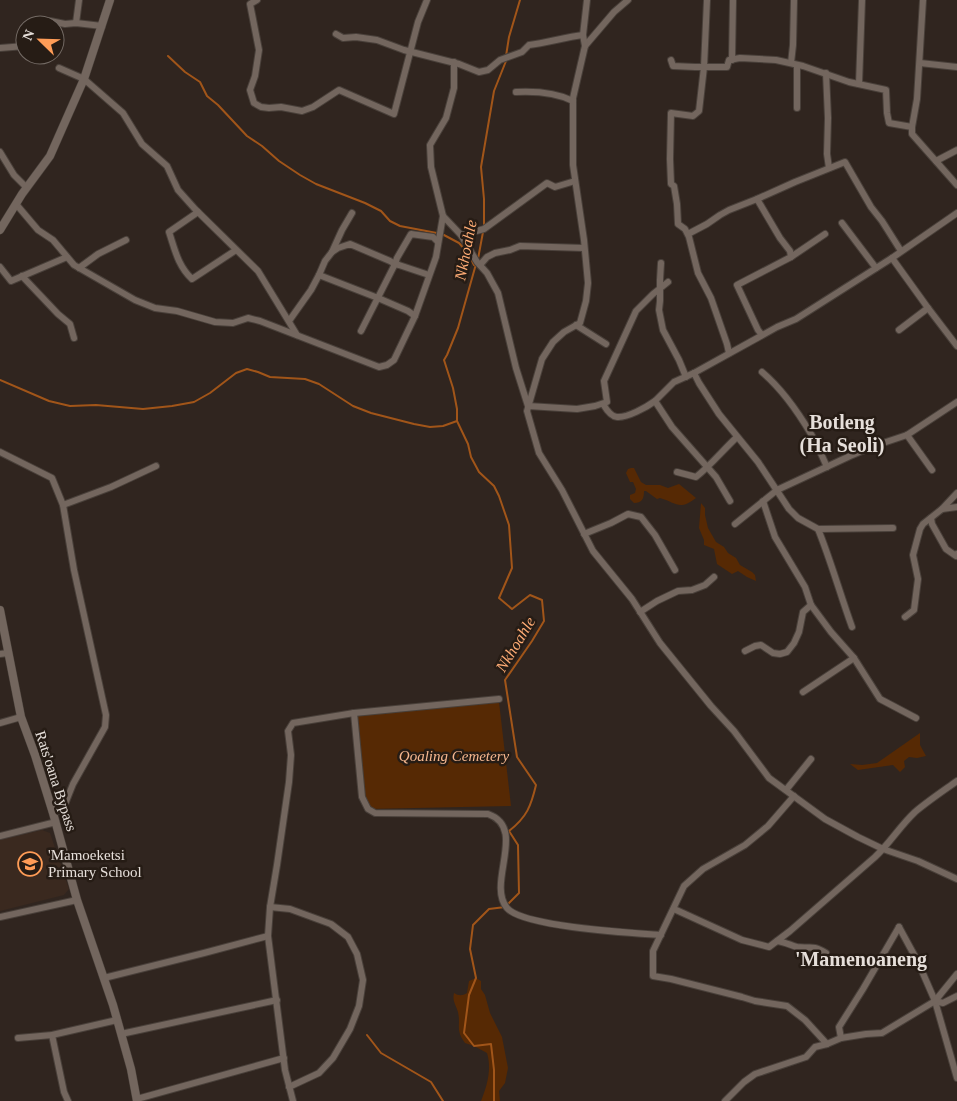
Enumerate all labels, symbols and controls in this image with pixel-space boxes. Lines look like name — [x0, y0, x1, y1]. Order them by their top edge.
north arrow — [15, 15, 65, 65]
text: N — [20, 28, 37, 43]
water label: Nkhoahle — [451, 218, 480, 283]
district label: Botleng (Ha Seoli) — [800, 411, 885, 457]
water label: Nkhoahle — [492, 614, 539, 676]
street label: Rats'oana Bypass — [32, 729, 80, 833]
park label: Qoaling Cemetery — [399, 748, 510, 764]
place label: 'Mamoeketsi Primary School — [48, 847, 142, 880]
school or university icon: 'Mamoeketsi Primary School — [17, 851, 43, 877]
district label: 'Mamenoaneng — [795, 948, 927, 971]

